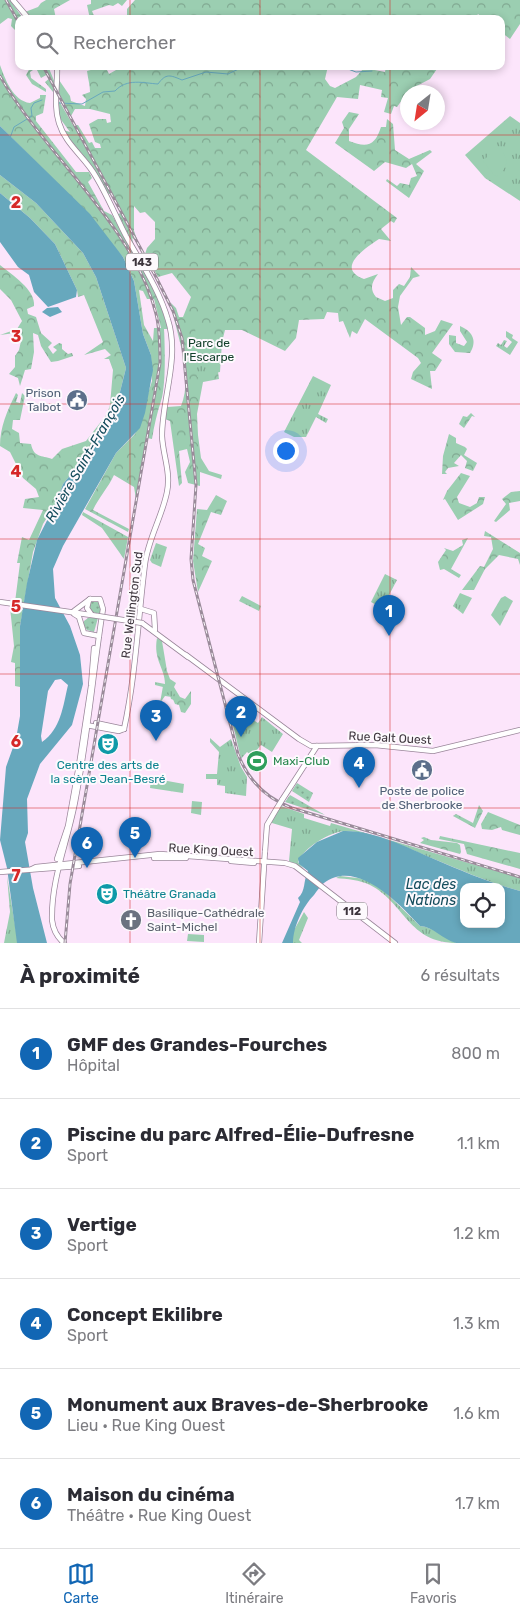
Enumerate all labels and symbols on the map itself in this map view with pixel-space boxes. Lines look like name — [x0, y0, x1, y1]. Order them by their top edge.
north arrow — [400, 85, 445, 130]
text: 2 — [11, 193, 21, 212]
road number: 143 — [126, 253, 158, 270]
text: 3 — [11, 327, 21, 346]
park label: Parc de l'Escarpe — [184, 336, 235, 364]
place label: Prison Talbot — [26, 386, 61, 414]
public building icon: Prison Talbot — [65, 388, 89, 412]
water label: Rivière Saint-François — [42, 391, 129, 525]
your location — [273, 438, 299, 464]
text: 4 — [11, 462, 22, 481]
street label: Rue Wellington Sud — [119, 551, 145, 659]
pin: 1 — [373, 595, 405, 636]
text: 5 — [11, 597, 21, 616]
pin: 2 — [225, 696, 257, 737]
pin: 3 — [140, 700, 172, 741]
street label: Rue Galt Ouest — [348, 729, 432, 747]
text: 6 — [11, 732, 21, 751]
theatre icon: Centre des arts de la scène Jean-Besré — [96, 732, 120, 756]
pin: 4 — [343, 747, 375, 788]
sports icon: Maxi-Club — [245, 749, 269, 773]
place label: Maxi-Club — [273, 754, 330, 768]
place label: Centre des arts de la scène Jean-Besré — [51, 758, 166, 786]
public building icon: Poste de police de Sherbrooke — [410, 758, 434, 782]
place label: Poste de police de Sherbrooke — [380, 784, 465, 812]
pin: 5 — [119, 817, 151, 858]
pin: 6 — [71, 827, 103, 868]
street label: Rue King Ouest — [168, 841, 254, 859]
text: 7 — [11, 866, 21, 885]
water label: Lac des Nations — [406, 876, 456, 909]
theatre icon: Théâtre Granada — [95, 882, 119, 906]
place label: Théâtre Granada — [123, 887, 216, 901]
road number: 112 — [337, 902, 367, 919]
place label: Basilique-Cathédrale Saint-Michel — [147, 906, 265, 934]
church icon: Basilique-Cathédrale Saint-Michel — [119, 908, 143, 932]

